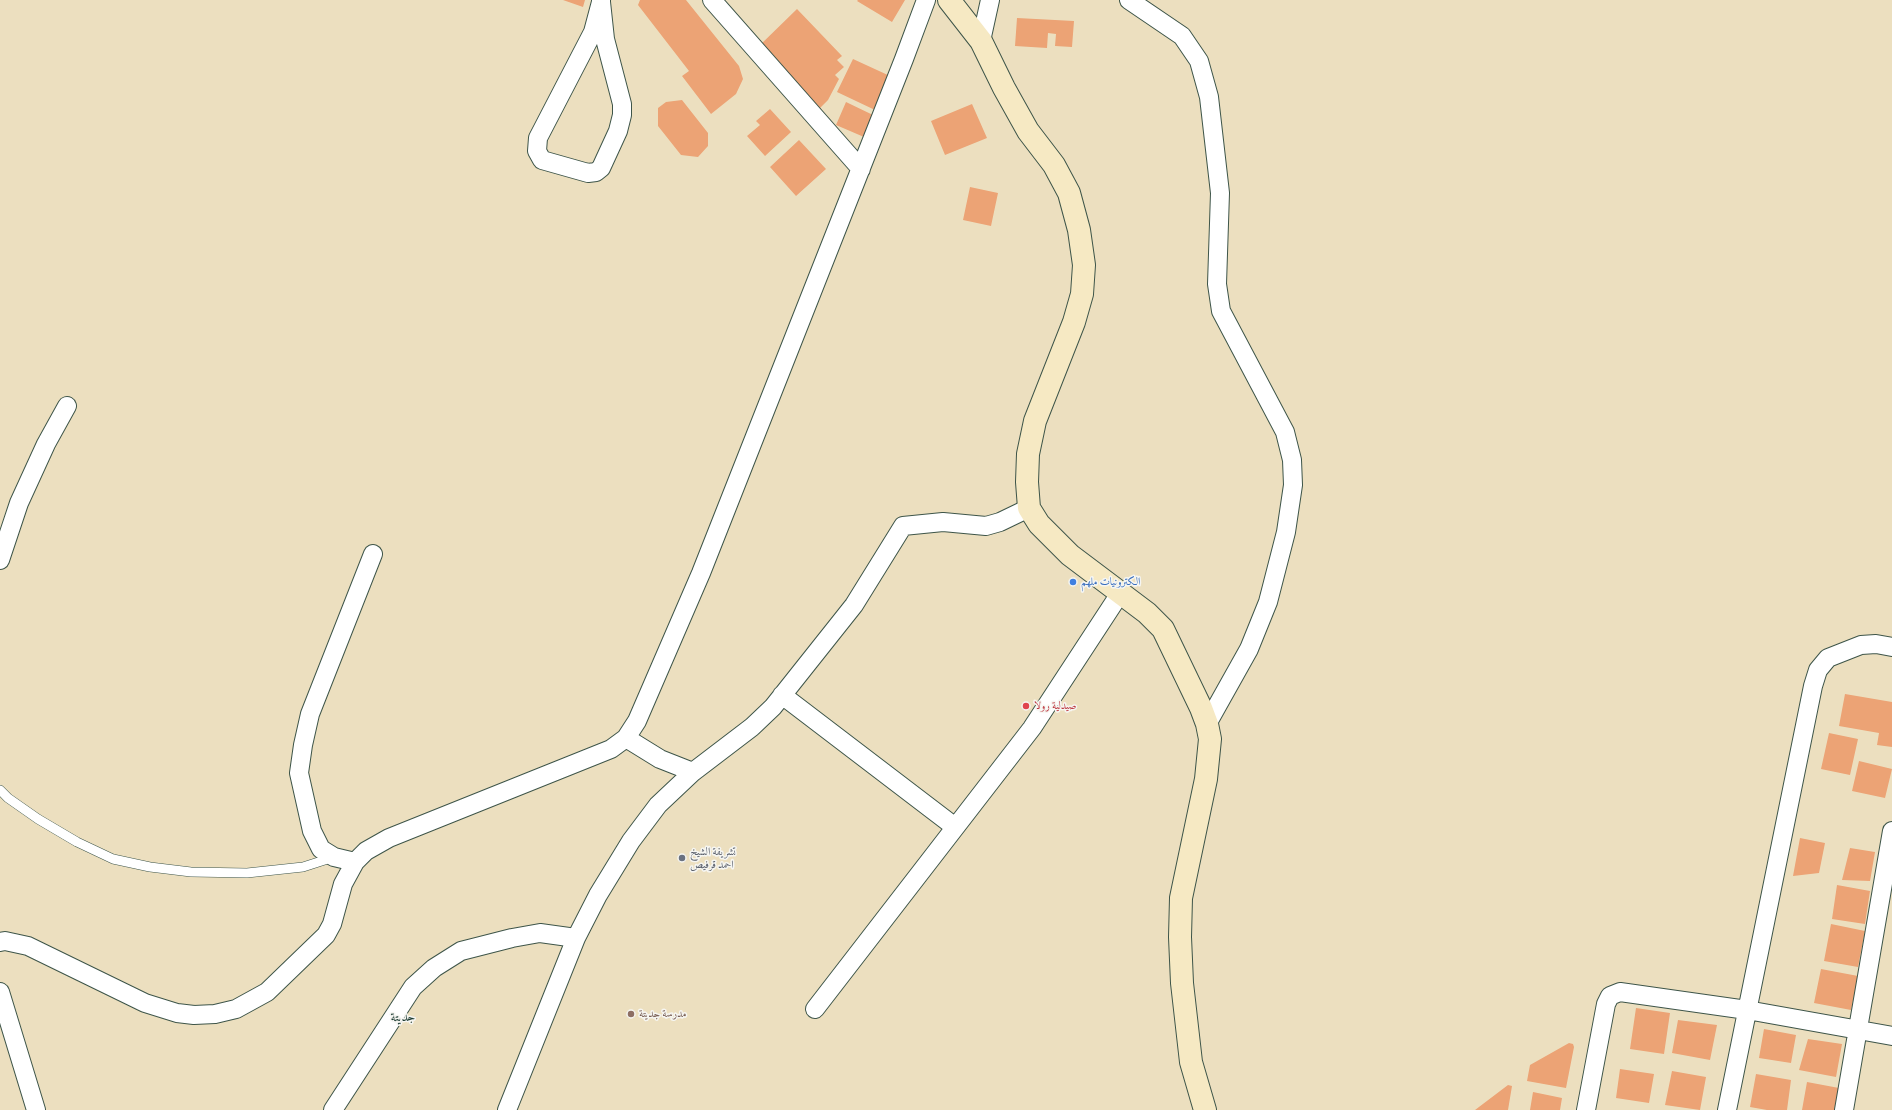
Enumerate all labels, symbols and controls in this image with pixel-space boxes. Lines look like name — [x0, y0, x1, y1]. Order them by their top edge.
place label: الكترونيات ملهم — [1081, 575, 1140, 589]
marker: الكترونيات ملهم — [1068, 577, 1078, 587]
place label: صيدلية رولا — [1034, 699, 1076, 713]
marker: صيدلية رولا — [1021, 701, 1031, 711]
place label: تشريفة الشيخ احمد قرفيص — [690, 845, 736, 871]
marker: تشريفة الشيخ احمد قرفيص — [677, 853, 687, 863]
place label: مدرسة جديتة — [639, 1007, 687, 1021]
marker: مدرسة جديتة — [626, 1009, 636, 1019]
district label: جديتة — [391, 1010, 415, 1026]

